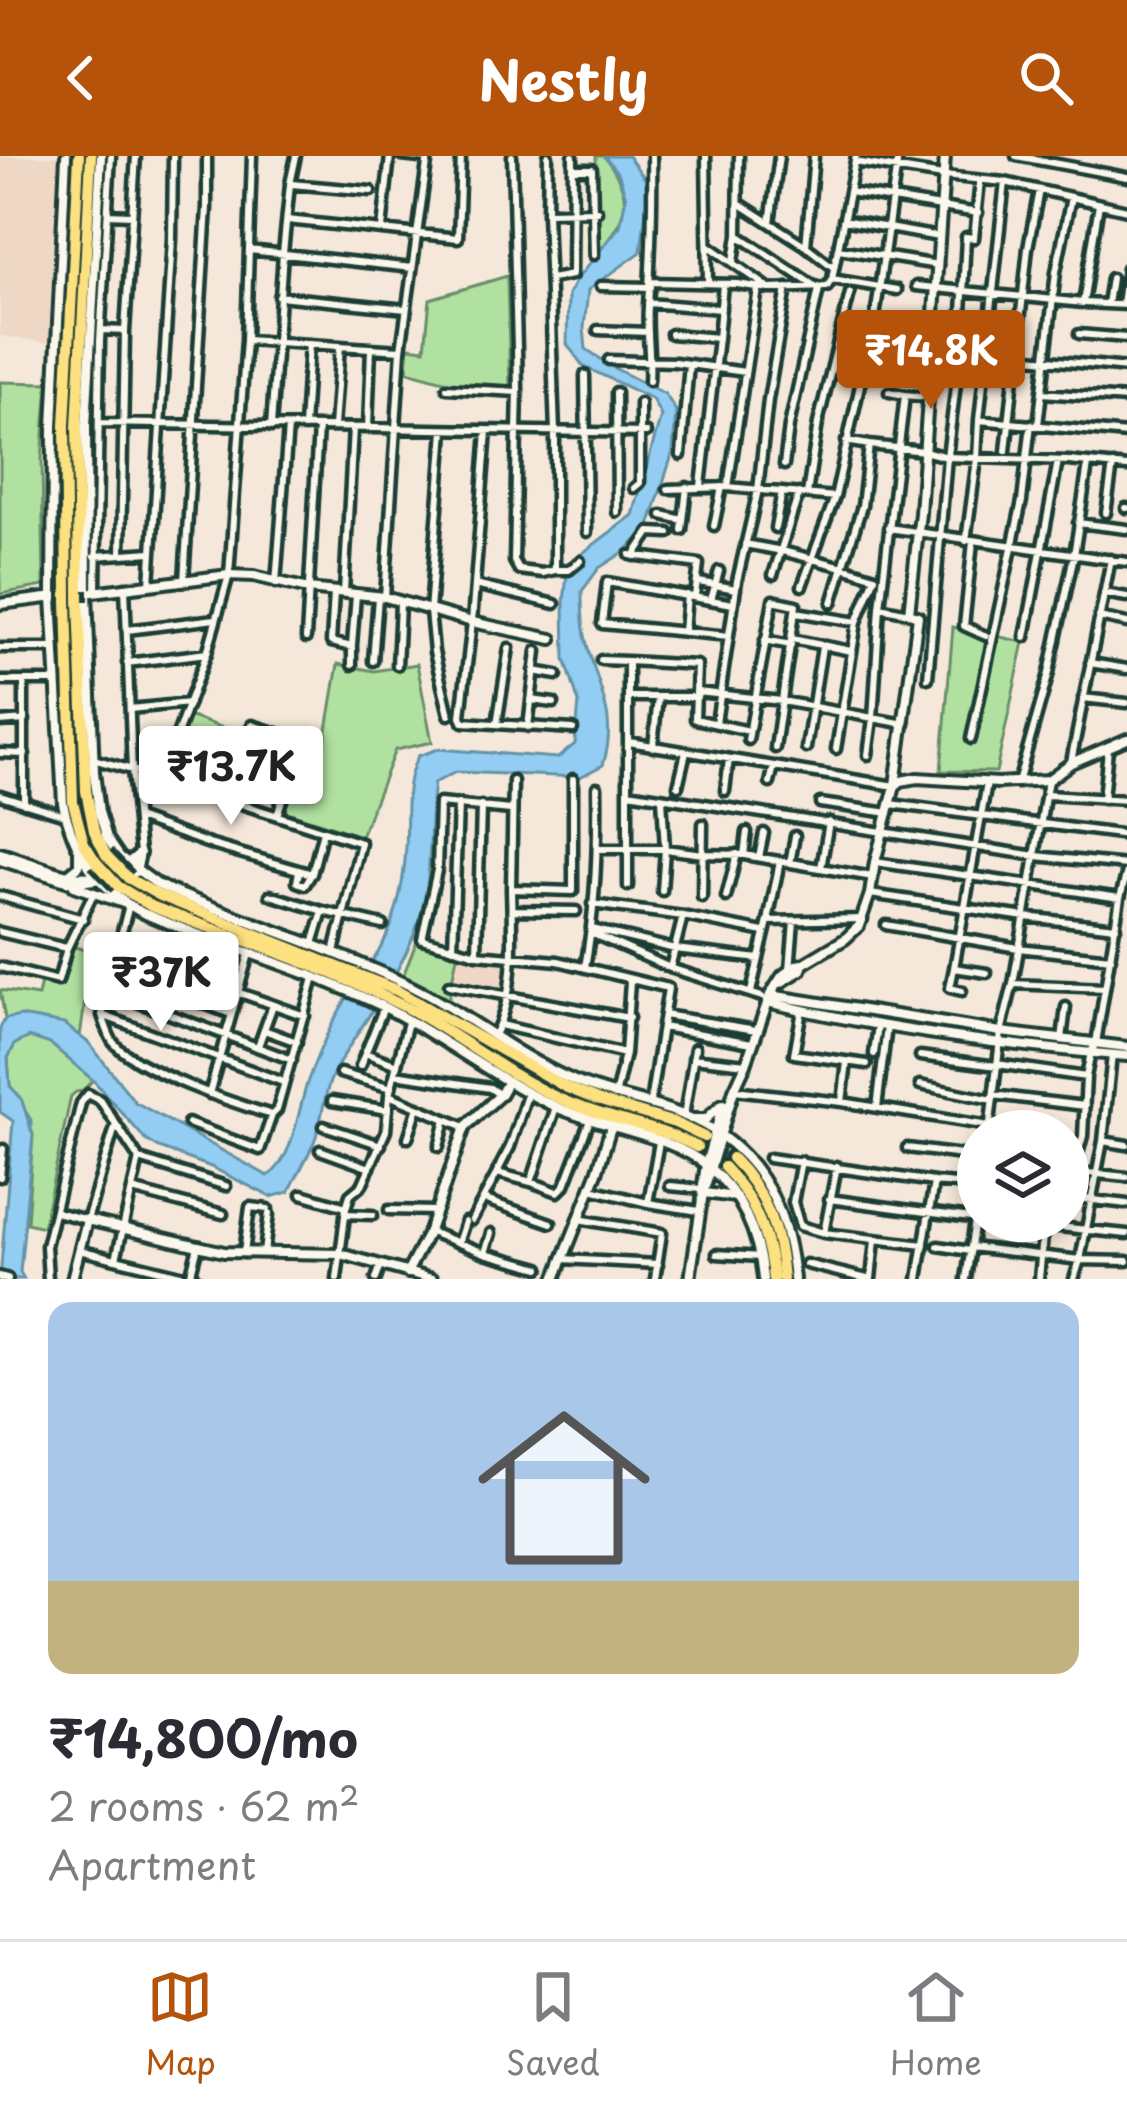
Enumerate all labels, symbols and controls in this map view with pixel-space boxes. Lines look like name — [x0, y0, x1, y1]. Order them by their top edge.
text: Nestly — [478, 38, 649, 119]
icon: back — [48, 45, 114, 111]
icon: search — [1013, 45, 1079, 111]
pin: ₹14.8K — [833, 310, 1029, 412]
text: ₹14.8K — [864, 319, 998, 378]
pin: ₹13.7K — [133, 726, 329, 828]
text: ₹13.7K — [166, 735, 296, 794]
pin: ₹37K — [90, 932, 232, 1034]
text: ₹37K — [111, 941, 211, 1000]
map controls — [957, 1110, 1089, 1242]
button: layers — [957, 1110, 1089, 1242]
icon: home — [456, 1380, 672, 1596]
text: ₹14,800/mo — [48, 1698, 358, 1775]
text: 2 rooms · 62 m² — [48, 1775, 360, 1834]
text: Apartment — [48, 1834, 256, 1893]
tab: Map — [145, 1964, 216, 2086]
tab: Saved — [506, 1964, 600, 2086]
tab: Home — [890, 1964, 982, 2086]

